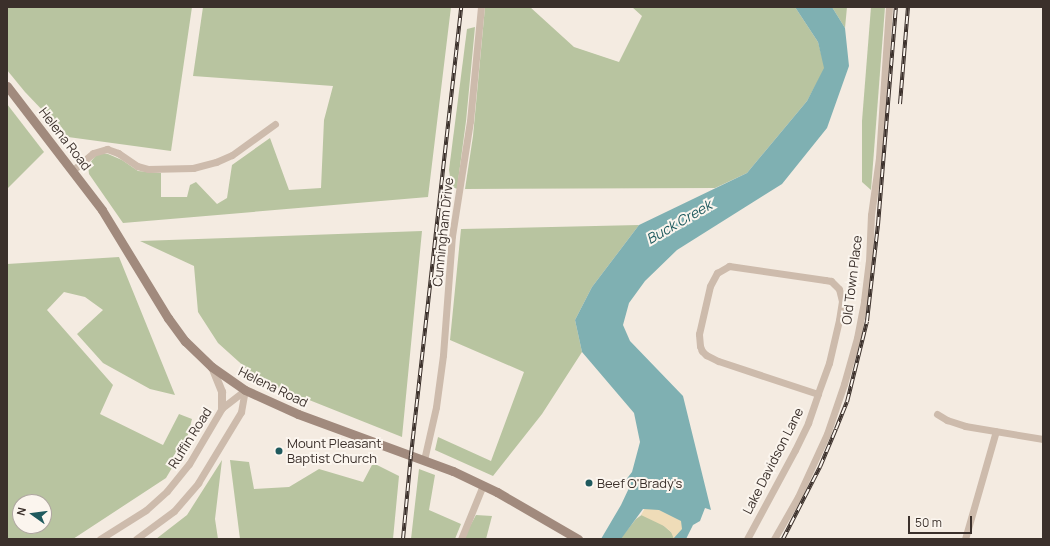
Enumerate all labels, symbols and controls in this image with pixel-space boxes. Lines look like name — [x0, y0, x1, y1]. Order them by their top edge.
street label: Helena Road — [36, 105, 94, 173]
street label: Cunningham Drive — [429, 177, 457, 287]
water label: Buck Creek — [643, 197, 715, 247]
street label: Old Town Place — [839, 234, 865, 326]
street label: Helena Road — [236, 363, 310, 411]
street label: Ruffin Road — [165, 405, 215, 471]
street label: Lake Davidson Lane — [739, 405, 807, 517]
place label: Mount Pleasant Baptist Church — [287, 436, 381, 467]
marker: Mount Pleasant Baptist Church — [274, 446, 284, 456]
place label: Beef O'Brady's — [597, 475, 682, 491]
marker: Beef O'Brady's — [584, 478, 594, 488]
north arrow — [12, 494, 52, 534]
text: N — [13, 506, 29, 517]
scale bar — [910, 508, 974, 534]
text: 50 m — [915, 514, 942, 531]

